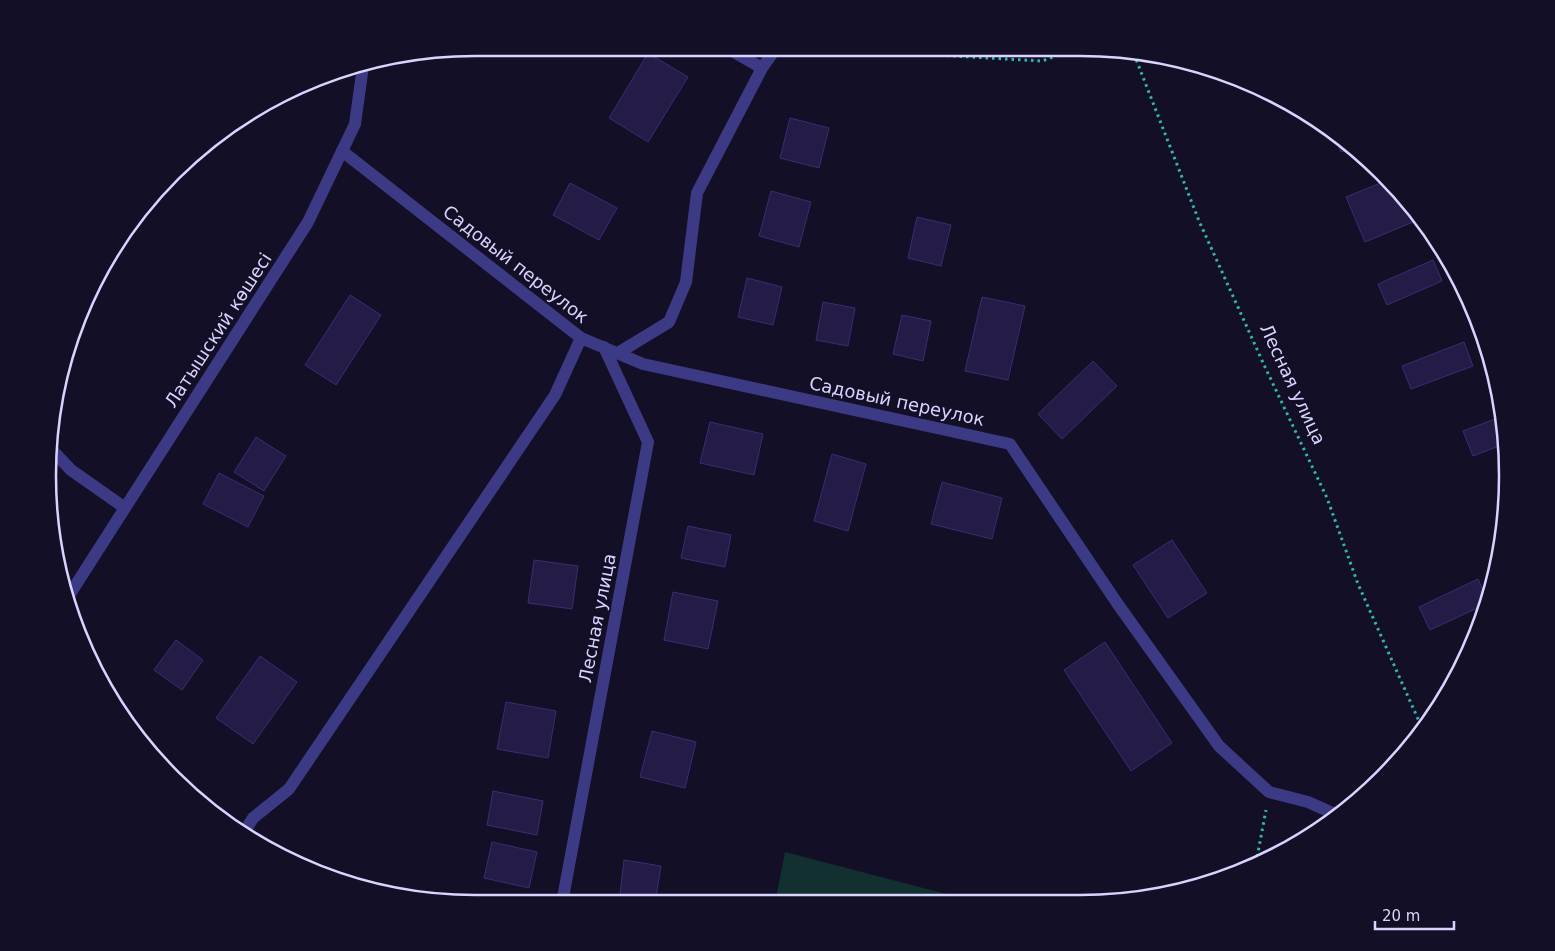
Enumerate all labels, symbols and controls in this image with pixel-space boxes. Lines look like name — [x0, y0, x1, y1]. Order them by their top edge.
street label: Садовый переулок — [439, 201, 593, 327]
street label: Латышский көшесі — [160, 249, 276, 411]
street label: Лесная улица — [1256, 320, 1330, 448]
street label: Садовый переулок — [807, 372, 987, 430]
street label: Лесная улица — [574, 552, 620, 684]
scale bar — [1375, 898, 1454, 930]
text: 20 m — [1382, 907, 1420, 925]

